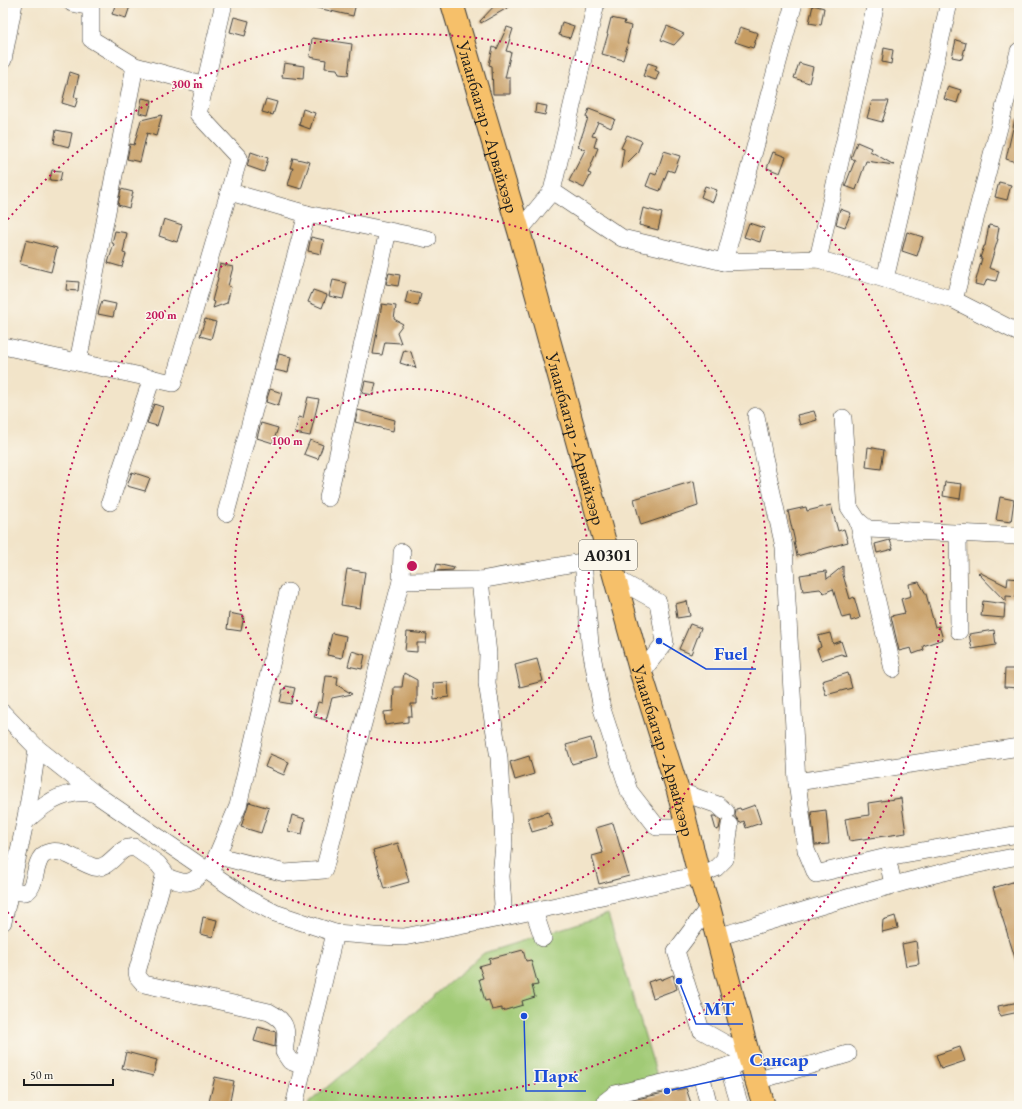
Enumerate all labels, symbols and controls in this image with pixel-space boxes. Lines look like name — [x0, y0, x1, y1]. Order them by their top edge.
street label: Улаанбаатар - Арвайхээр — [452, 37, 525, 215]
text: 300 m — [171, 76, 203, 92]
text: 200 m — [145, 307, 177, 323]
street label: Улаанбаатар - Арвайхээр — [541, 349, 611, 528]
text: 100 m — [271, 433, 303, 449]
road number: A0301 — [579, 540, 637, 570]
centre of rings — [405, 559, 419, 573]
callout: Fuel — [706, 638, 756, 669]
text: Fuel — [714, 641, 749, 666]
street label: Улаанбаатар - Арвайхээр — [627, 661, 700, 839]
callout: МТ — [696, 993, 743, 1024]
text: МТ — [704, 996, 735, 1021]
callout: Сансар — [742, 1044, 817, 1075]
text: Сансар — [750, 1047, 809, 1072]
callout: Парк — [526, 1060, 586, 1091]
scale bar — [24, 1061, 113, 1087]
text: Парк — [534, 1063, 579, 1088]
text: 50 m — [30, 1067, 54, 1083]

